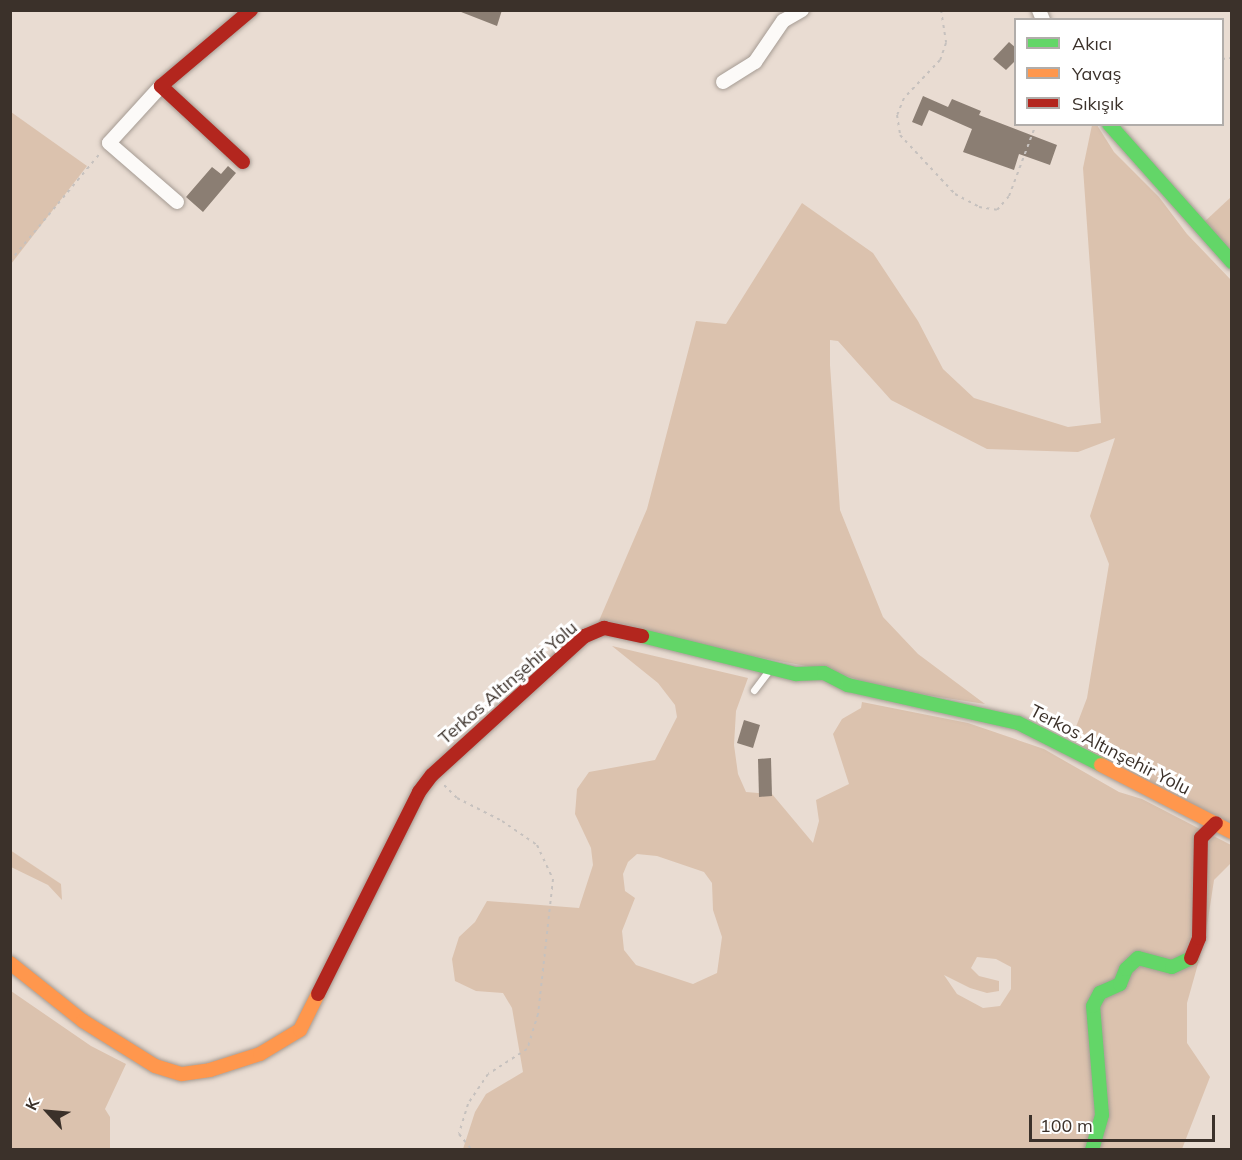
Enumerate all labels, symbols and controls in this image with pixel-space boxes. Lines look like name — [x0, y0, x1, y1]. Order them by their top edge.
legend — [1014, 18, 1224, 126]
text: Akıcı — [1072, 32, 1112, 55]
text: Yavaş — [1072, 62, 1121, 85]
text: Sıkışık — [1072, 92, 1124, 115]
street label: Terkos Altınşehir Yolu — [434, 617, 582, 749]
street label: Terkos Altınşehir Yolu — [1026, 700, 1194, 800]
north arrow — [18, 1082, 78, 1142]
text: K — [20, 1095, 43, 1113]
scale bar — [1032, 1103, 1218, 1141]
text: 100 m — [1040, 1114, 1093, 1137]

